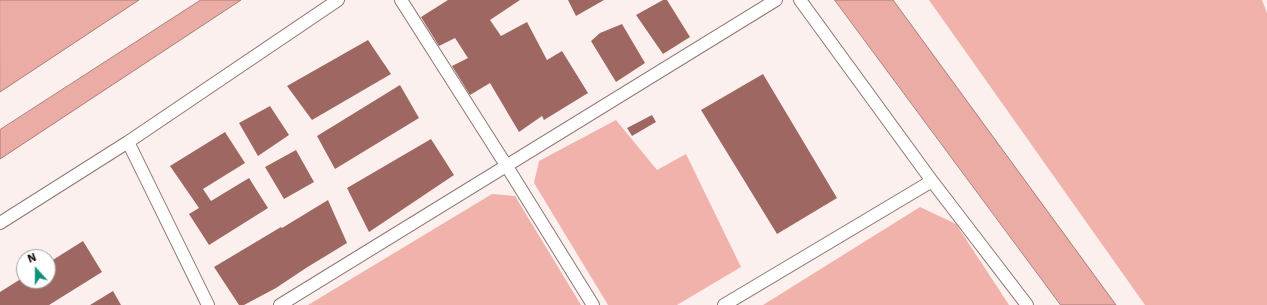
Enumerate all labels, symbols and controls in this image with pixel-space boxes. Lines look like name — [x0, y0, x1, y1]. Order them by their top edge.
north arrow — [16, 249, 56, 289]
text: N — [26, 251, 38, 266]

